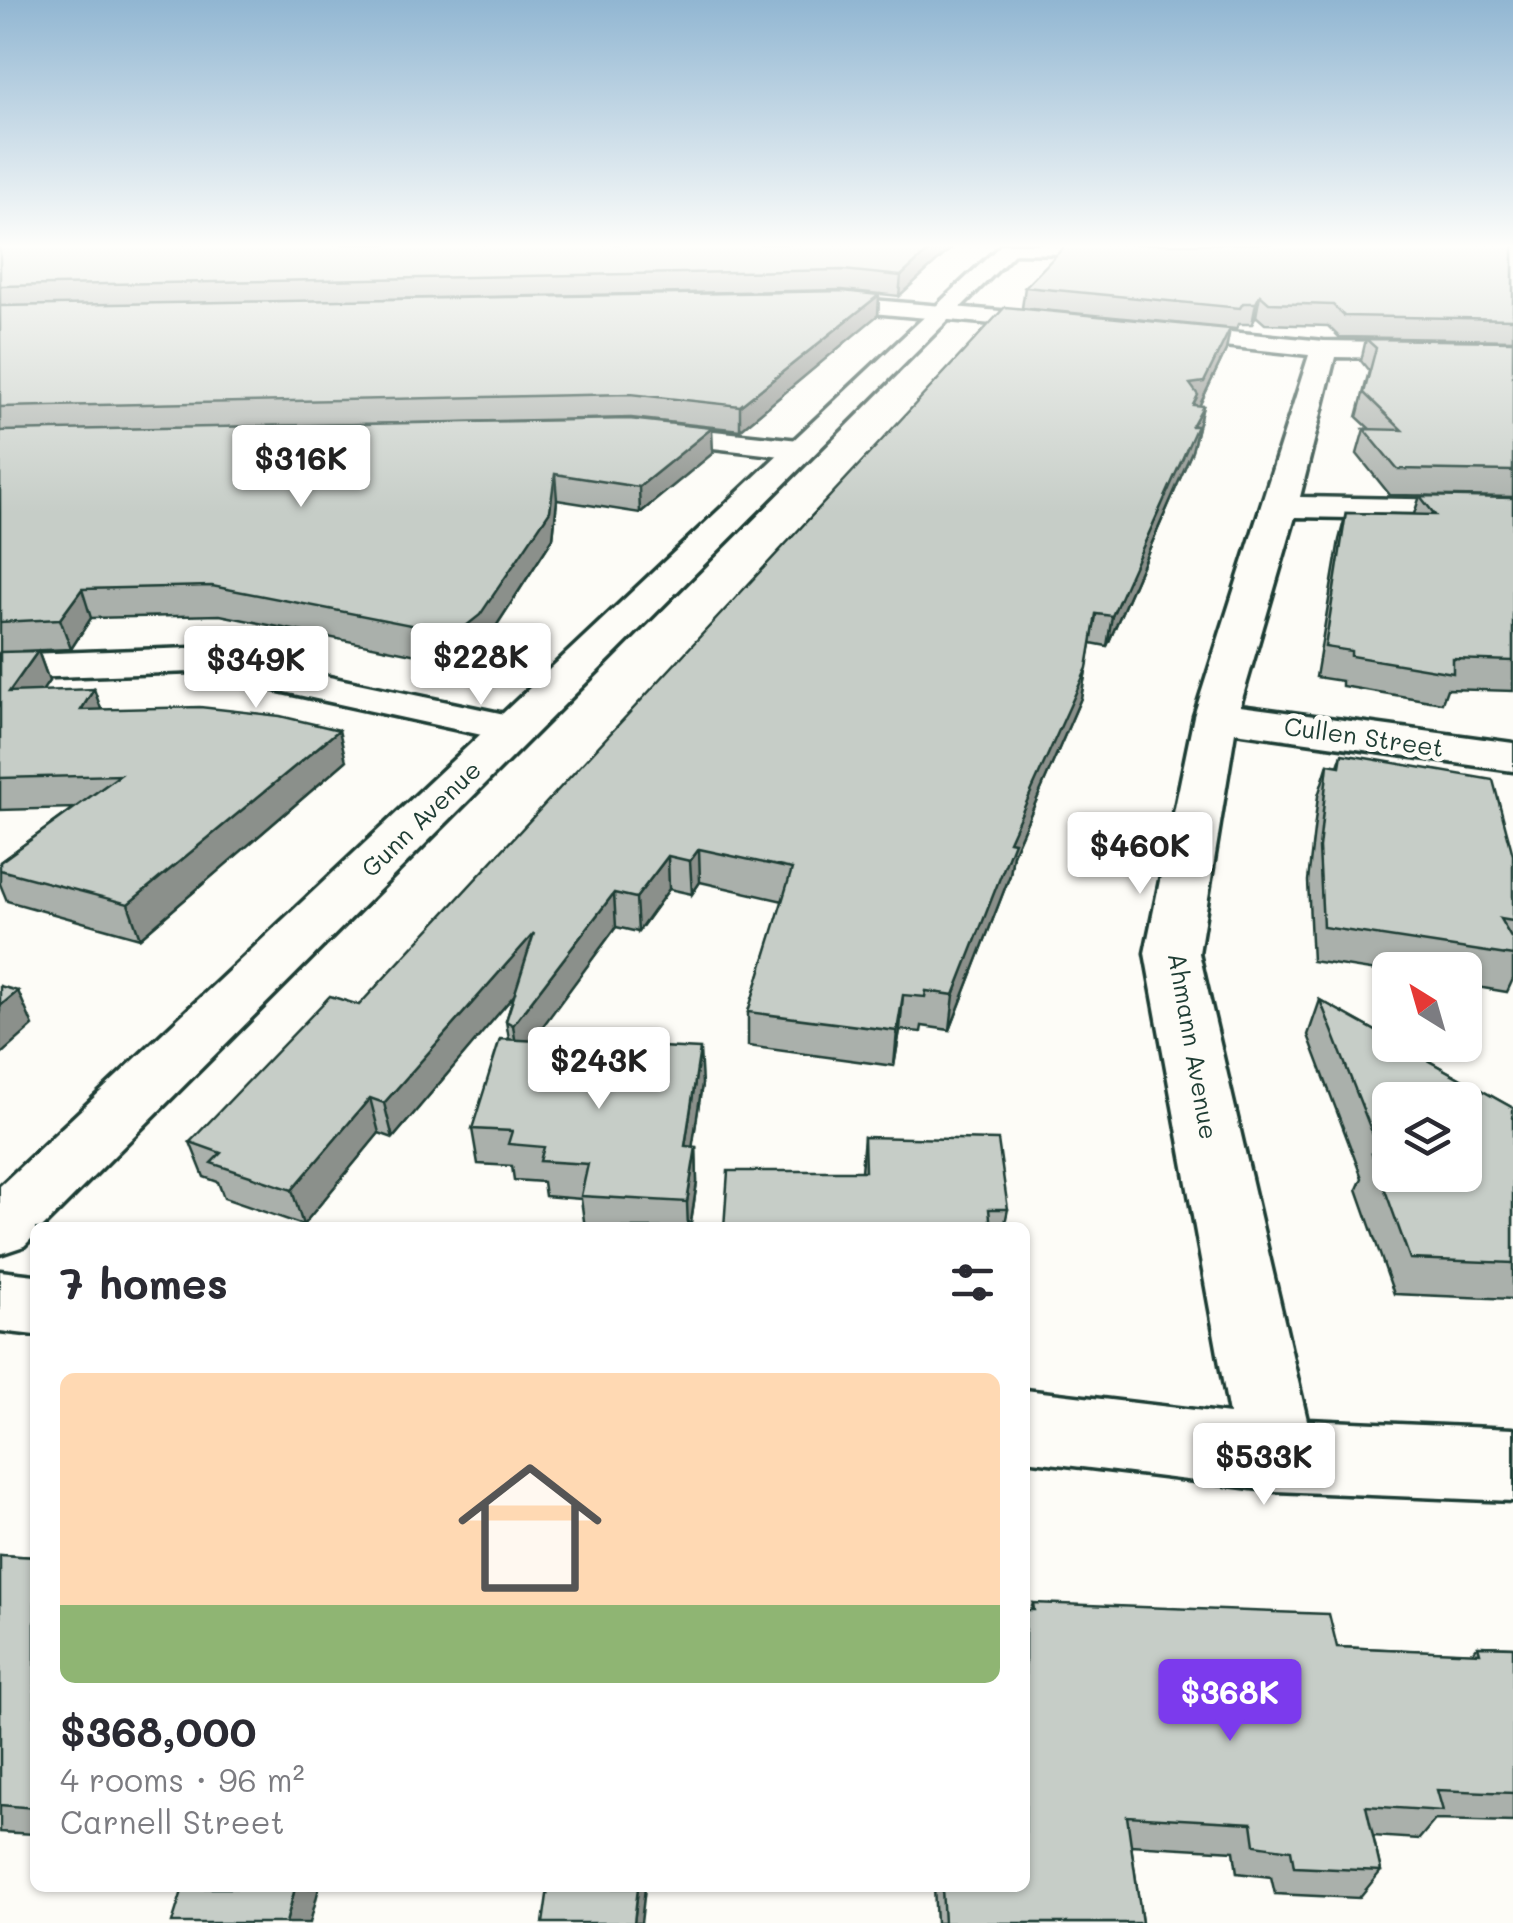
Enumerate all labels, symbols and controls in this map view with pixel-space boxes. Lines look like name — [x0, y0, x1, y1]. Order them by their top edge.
pin: $316K — [231, 425, 371, 510]
text: $316K — [254, 436, 348, 478]
pin: $228K — [411, 623, 551, 708]
pin: $349K — [186, 626, 326, 711]
text: $228K — [433, 634, 529, 676]
text: $349K — [206, 637, 306, 679]
street label: Cullen Street — [1282, 709, 1446, 763]
street label: Gunn Avenue — [354, 753, 487, 883]
pin: $460K — [1070, 812, 1210, 897]
text: $460K — [1089, 823, 1191, 865]
street label: Ahmann Avenue — [1162, 950, 1226, 1142]
north arrow — [1372, 952, 1482, 1062]
map controls — [1372, 952, 1482, 1192]
pin: $243K — [529, 1027, 669, 1112]
text: $243K — [550, 1038, 648, 1080]
button: layers — [1372, 1082, 1482, 1192]
text: 7 homes — [60, 1255, 228, 1310]
icon: filters — [945, 1255, 1000, 1310]
pin: $533K — [1194, 1423, 1334, 1508]
text: $533K — [1215, 1434, 1313, 1476]
icon: home — [440, 1438, 620, 1618]
pin: $368K — [1160, 1659, 1300, 1744]
text: $368K — [1180, 1670, 1280, 1712]
text: $368,000 — [60, 1703, 257, 1758]
text: 4 rooms · 96 m² — [60, 1758, 305, 1800]
text: Carnell Street — [60, 1800, 285, 1842]

